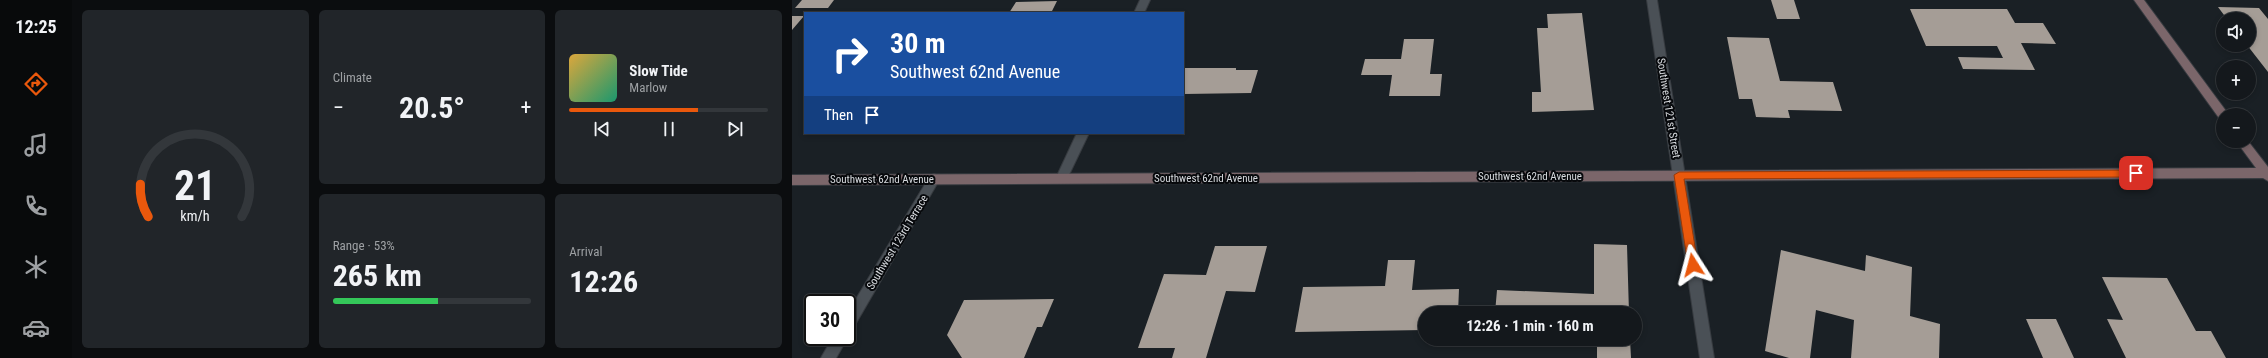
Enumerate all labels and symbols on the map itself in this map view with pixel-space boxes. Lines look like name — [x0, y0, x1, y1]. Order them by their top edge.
street label: Southwest 121st Street — [1654, 57, 1683, 159]
pin — [2119, 156, 2153, 190]
street label: Southwest 62nd Avenue — [1478, 170, 1582, 183]
street label: Southwest 62nd Avenue — [1154, 172, 1258, 185]
street label: Southwest 62nd Avenue — [830, 173, 934, 186]
street label: Southwest 123rd Terrace — [864, 193, 931, 292]
position arrow — [1672, 244, 1714, 286]
speed limit sign: 30 — [804, 294, 856, 346]

